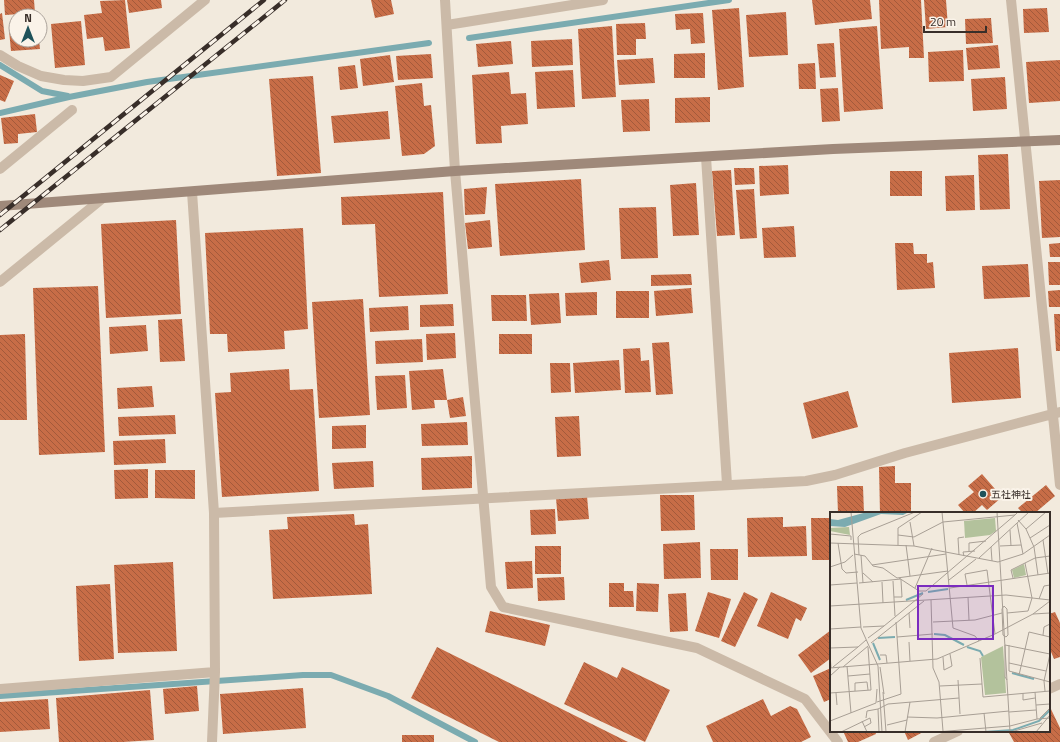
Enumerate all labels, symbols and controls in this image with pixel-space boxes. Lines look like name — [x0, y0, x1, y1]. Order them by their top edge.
north arrow — [8, 8, 48, 48]
scale bar — [924, 8, 986, 34]
text: N — [24, 10, 32, 26]
text: 20 m — [930, 12, 956, 31]
place label: 五社神社 — [991, 487, 1031, 502]
marker: 五社神社 — [978, 489, 988, 499]
inset map — [830, 512, 1050, 732]

